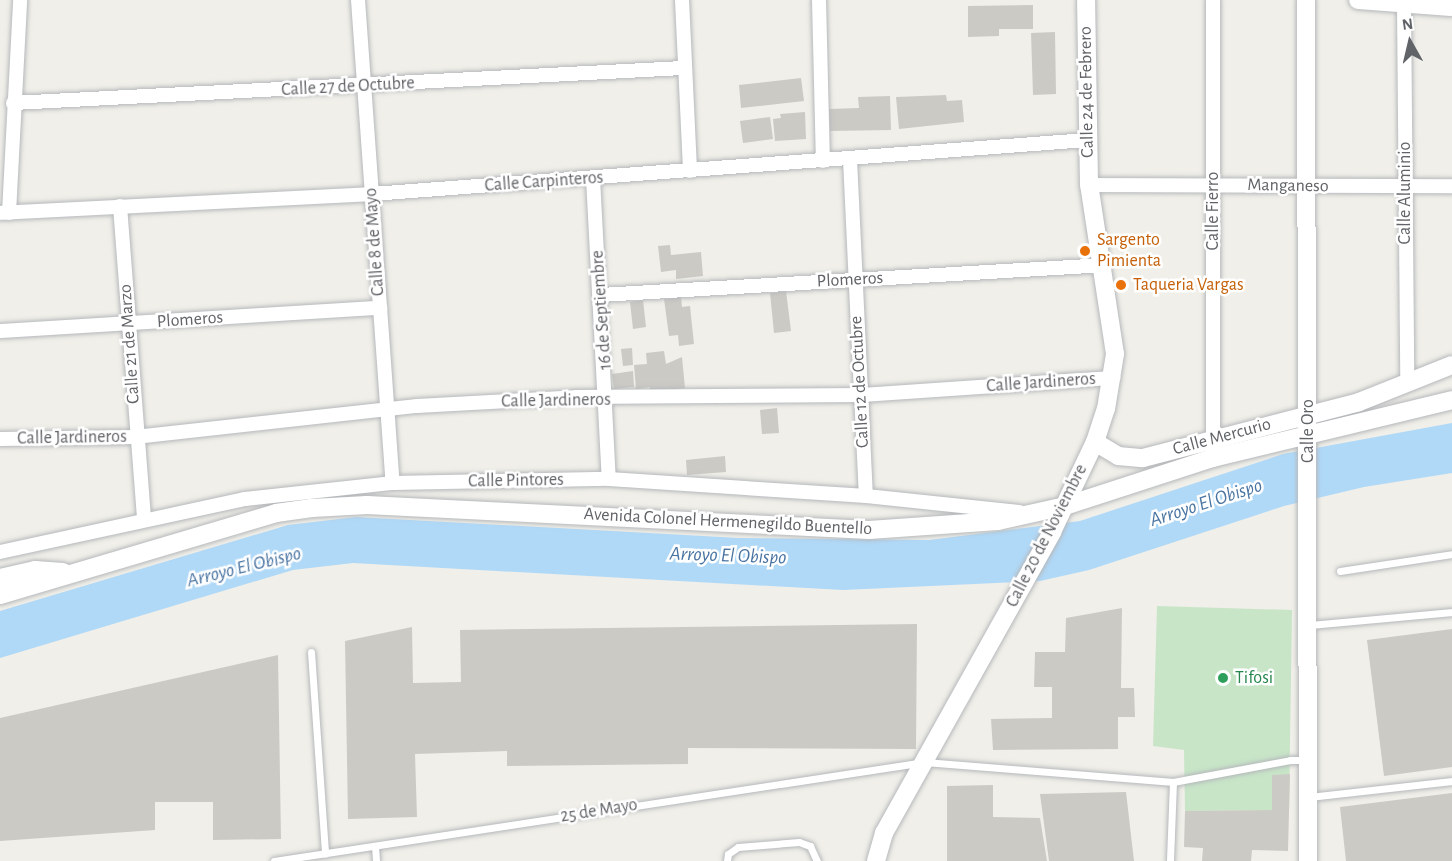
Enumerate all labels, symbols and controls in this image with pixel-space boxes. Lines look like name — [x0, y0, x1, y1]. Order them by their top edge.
north arrow — [1380, 12, 1440, 72]
text: N — [1401, 15, 1414, 33]
street label: Calle 24 de Febrero — [1075, 26, 1099, 158]
street label: Calle 27 de Octubre — [281, 73, 415, 101]
street label: Calle Aluminio — [1394, 142, 1416, 244]
street label: Calle Carpinteros — [484, 167, 604, 197]
street label: Calle Fierro — [1202, 172, 1224, 250]
street label: Manganeso — [1247, 174, 1329, 198]
street label: Calle 8 de Mayo — [360, 187, 390, 297]
place label: Sargento Pimienta — [1097, 230, 1161, 272]
marker: Sargento Pimienta — [1078, 244, 1092, 258]
street label: 16 de Septiembre — [587, 250, 617, 370]
street label: Plomeros — [816, 267, 884, 293]
place label: Taqueria Vargas — [1133, 274, 1244, 296]
marker: Taqueria Vargas — [1114, 278, 1128, 292]
street label: Calle 21 de Marzo — [115, 284, 145, 404]
street label: Plomeros — [156, 307, 224, 333]
street label: Calle 12 de Octubre — [846, 315, 874, 449]
street label: Calle Jardineros — [986, 368, 1096, 398]
street label: Calle Jardineros — [501, 389, 611, 413]
street label: Calle Oro — [1297, 399, 1319, 463]
street label: Calle Mercurio — [1171, 414, 1273, 460]
street label: Calle Jardineros — [17, 426, 127, 450]
street label: Calle 20 de Noviembre — [1002, 461, 1092, 611]
street label: Calle Pintores — [468, 469, 564, 493]
water label: Arroyo El Obispo — [1147, 474, 1265, 532]
street label: Avenida Colonel Hermenegildo Buentello — [583, 504, 873, 540]
water label: Arroyo El Obispo — [184, 541, 304, 593]
water label: Arroyo El Obispo — [669, 542, 787, 570]
place label: Tifosi — [1235, 667, 1273, 689]
marker: Tifosi — [1216, 671, 1230, 685]
street label: 25 de Mayo — [559, 794, 639, 828]

